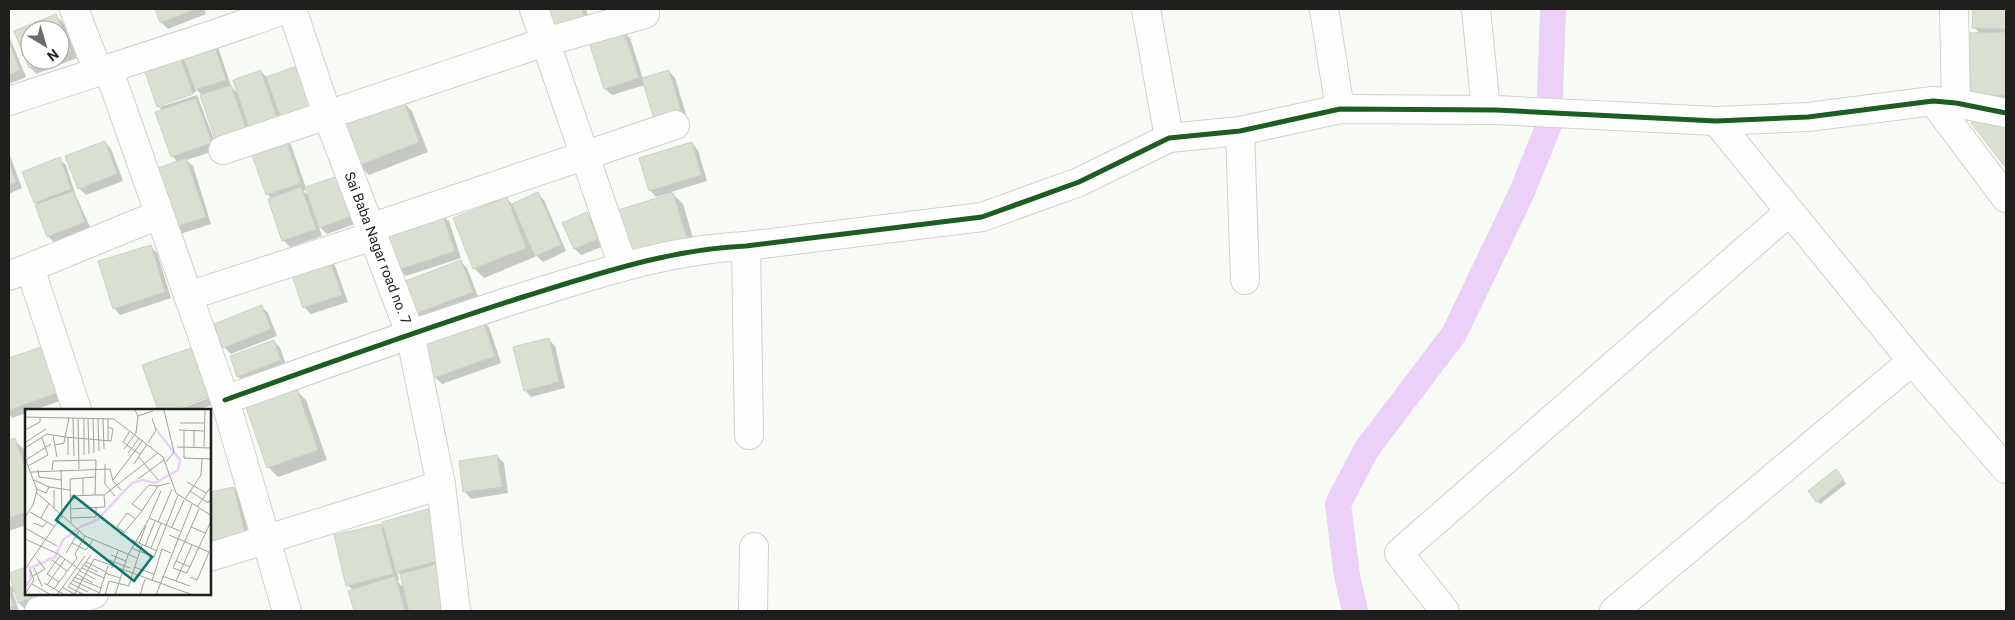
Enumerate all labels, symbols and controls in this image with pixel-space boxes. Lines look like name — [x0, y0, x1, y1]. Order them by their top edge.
north arrow — [20, 20, 70, 70]
text: N — [44, 46, 62, 65]
street label: Sai Baba Nagar road no. 7 — [342, 170, 414, 326]
inset map — [25, 409, 211, 595]

